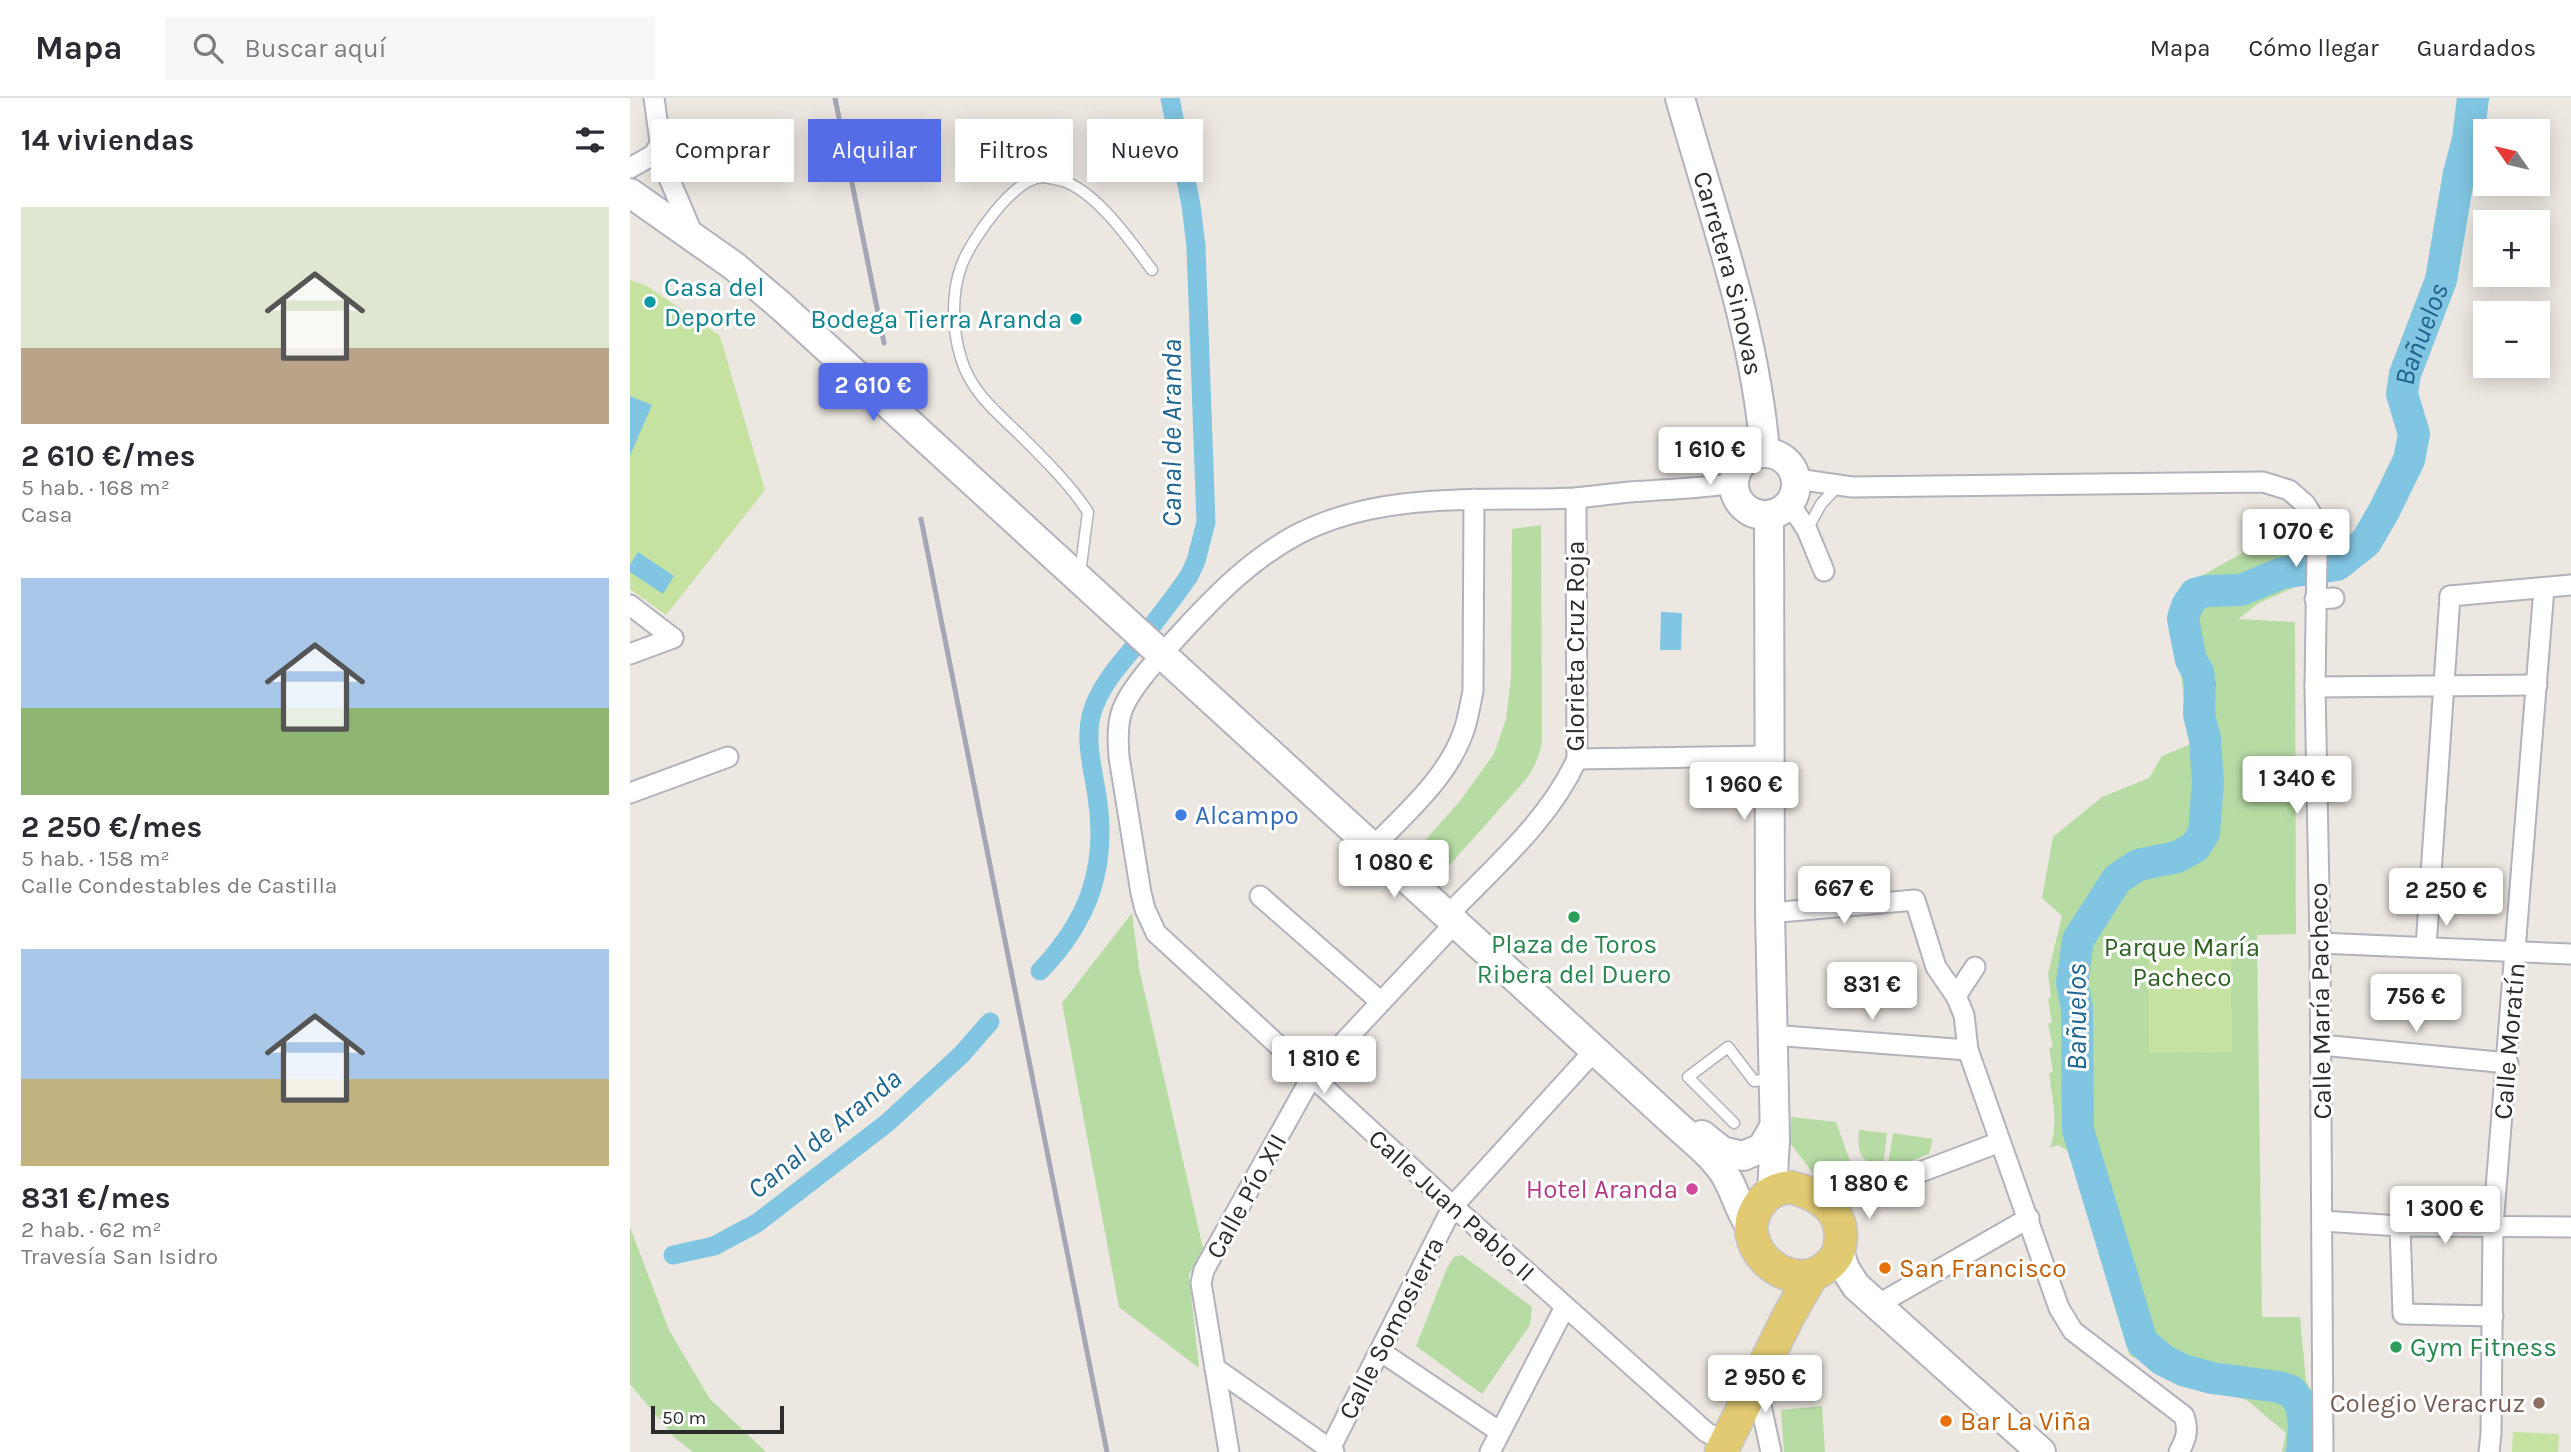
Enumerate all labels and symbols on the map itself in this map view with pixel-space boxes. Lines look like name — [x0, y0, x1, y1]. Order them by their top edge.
north arrow — [2473, 119, 2550, 196]
street label: Carretera Sinovas — [1686, 168, 1769, 378]
place label: Casa del Deporte — [664, 272, 764, 333]
water label: Bañuelos — [2388, 278, 2455, 388]
marker: Casa del Deporte — [642, 294, 658, 310]
place label: Bodega Tierra Aranda — [810, 304, 1062, 335]
marker: Bodega Tierra Aranda — [1068, 311, 1084, 327]
water label: Canal de Aranda — [1155, 339, 1188, 527]
pin: 2 610 € — [808, 364, 938, 423]
pin: 1 610 € — [1645, 428, 1775, 487]
pin: 1 070 € — [2231, 510, 2361, 569]
street label: Glorieta Cruz Roja — [1560, 540, 1591, 752]
pin: 1 340 € — [2232, 756, 2362, 816]
pin: 1 960 € — [1679, 762, 1809, 822]
place label: Alcampo — [1195, 800, 1299, 831]
marker: Alcampo — [1173, 807, 1189, 823]
pin: 1 080 € — [1329, 840, 1459, 900]
pin: 667 € — [1795, 866, 1893, 926]
pin: 2 250 € — [2381, 868, 2511, 928]
street label: Calle María Pacheco — [2303, 882, 2338, 1120]
marker: Plaza de Toros Ribera del Duero — [1566, 909, 1582, 925]
place label: Plaza de Toros Ribera del Duero — [1477, 929, 1671, 990]
park label: Parque María Pacheco — [2104, 932, 2260, 993]
street label: Calle Moratín — [2487, 961, 2532, 1121]
pin: 831 € — [1823, 962, 1921, 1022]
water label: Bañuelos — [2060, 963, 2093, 1071]
pin: 756 € — [2367, 974, 2465, 1034]
pin: 1 810 € — [1259, 1037, 1389, 1096]
water label: Canal de Aranda — [741, 1061, 908, 1205]
street label: Calle Juan Pablo II — [1362, 1123, 1541, 1288]
street label: Calle Pío XII — [1199, 1128, 1293, 1264]
pin: 1 880 € — [1804, 1162, 1934, 1221]
place label: Hotel Aranda — [1526, 1174, 1678, 1205]
marker: Hotel Aranda — [1684, 1181, 1700, 1197]
pin: 1 300 € — [2380, 1186, 2510, 1246]
street label: Calle Somosierra — [1332, 1232, 1451, 1425]
place label: San Francisco — [1899, 1253, 2066, 1284]
marker: San Francisco — [1877, 1260, 1893, 1276]
place label: Gym Fitness — [2410, 1332, 2557, 1363]
marker: Gym Fitness — [2388, 1339, 2404, 1355]
pin: 2 950 € — [1700, 1356, 1830, 1415]
place label: Colegio Veracruz — [2330, 1388, 2525, 1419]
marker: Colegio Veracruz — [2531, 1395, 2547, 1411]
scale bar — [651, 1403, 784, 1435]
place label: Bar La Viña — [1960, 1406, 2091, 1437]
marker: Bar La Viña — [1938, 1413, 1954, 1429]

